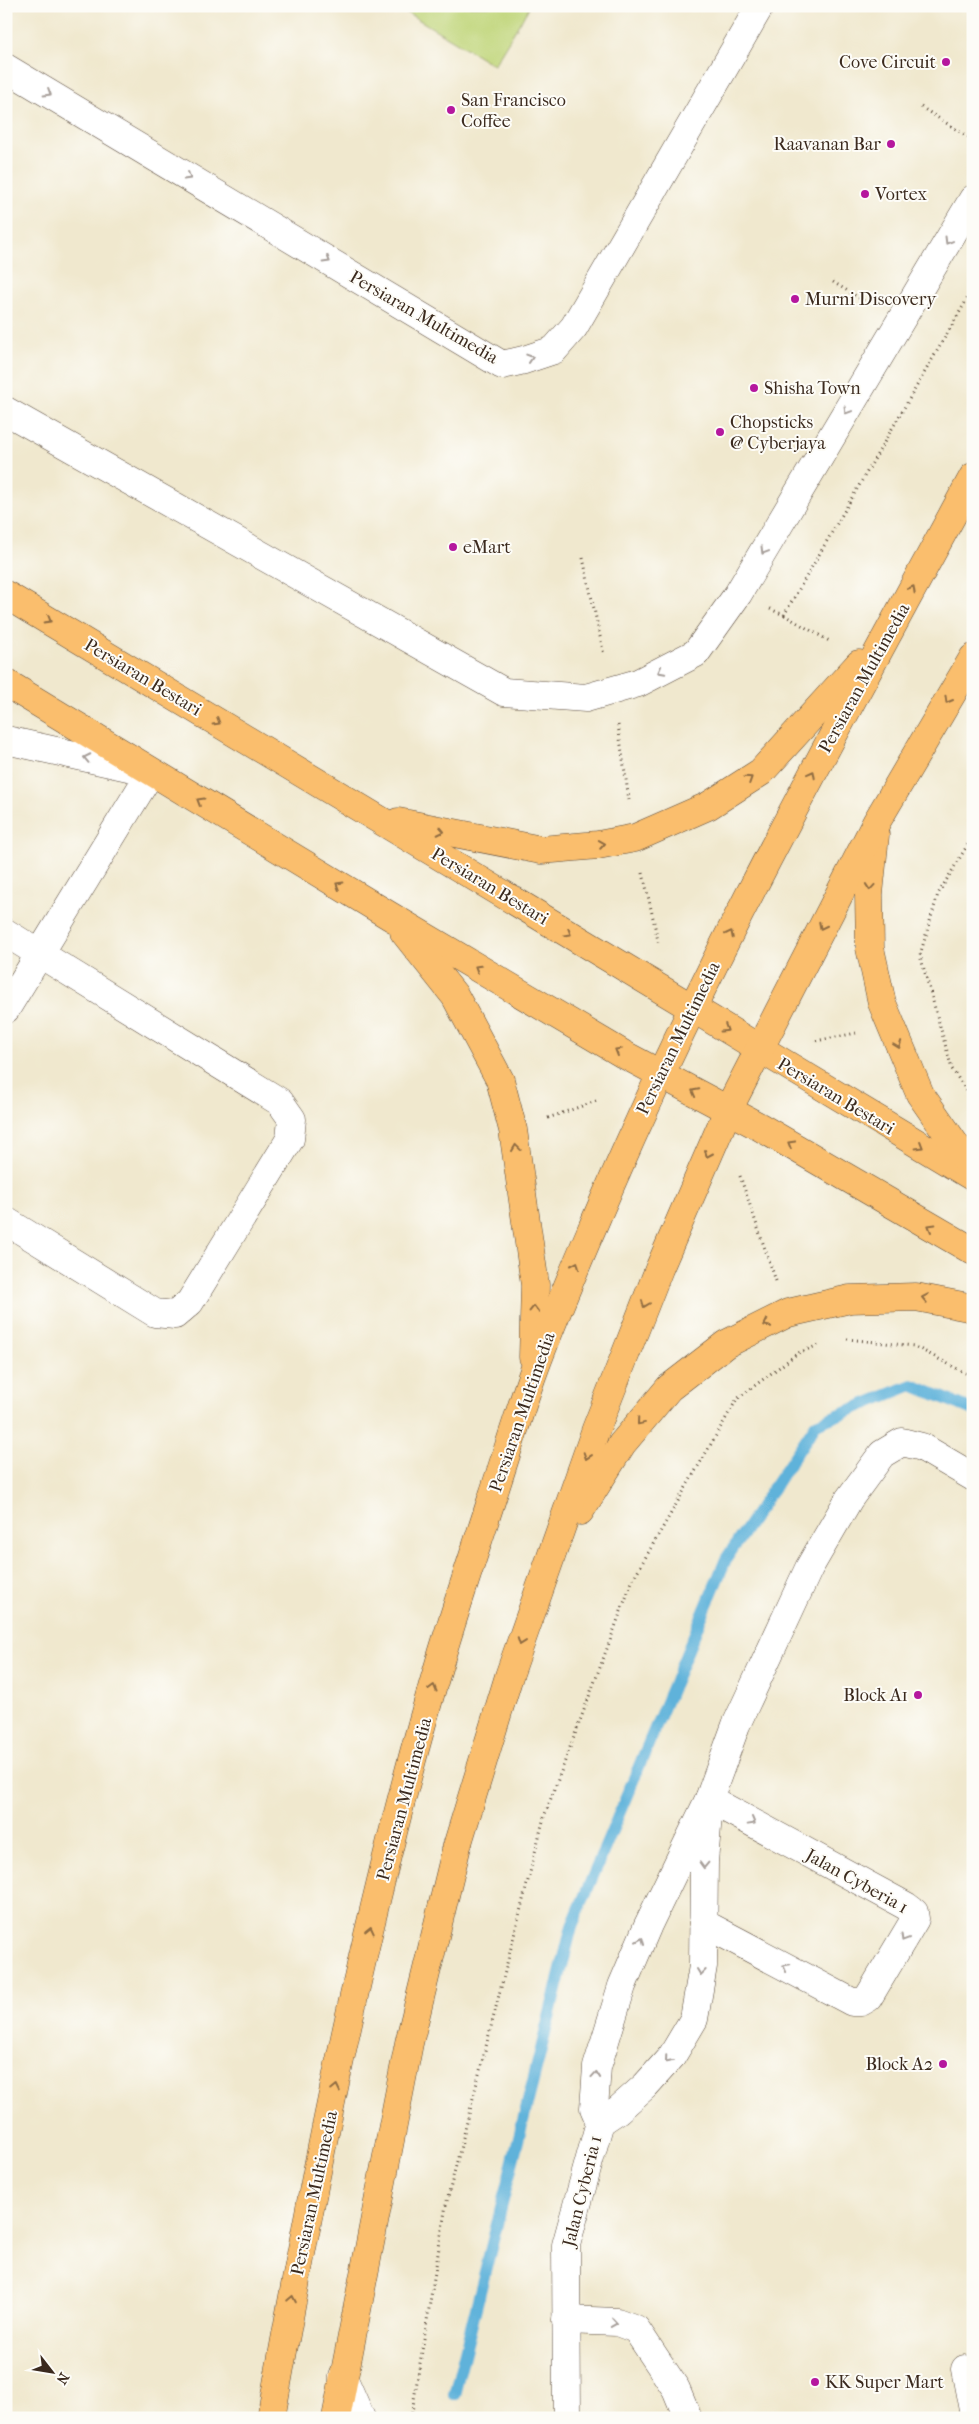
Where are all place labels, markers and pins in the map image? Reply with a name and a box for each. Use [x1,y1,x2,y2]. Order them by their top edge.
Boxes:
place label: Cove Circuit [839,52,937,73]
marker: Cove Circuit [940,56,952,68]
place label: San Francisco Coffee [461,90,566,132]
marker: San Francisco Coffee [445,104,457,116]
place label: Raavanan Bar [773,134,881,155]
marker: Raavanan Bar [885,138,897,150]
place label: Vortex [874,184,928,205]
marker: Vortex [859,188,871,200]
place label: Murni Discovery [805,289,937,310]
marker: Murni Discovery [789,293,801,305]
place label: Shisha Town [764,378,861,399]
marker: Shisha Town [748,382,760,394]
place label: Chopsticks @ Cyberjaya [730,412,826,454]
marker: Chopsticks @ Cyberjaya [714,426,726,438]
place label: eMart [463,537,511,558]
marker: eMart [447,541,459,553]
place label: Block A1 [843,1685,908,1706]
marker: Block A1 [912,1689,924,1701]
place label: Block A2 [865,2054,933,2075]
marker: Block A2 [937,2058,949,2070]
place label: KK Super Mart [825,2372,944,2393]
marker: KK Super Mart [809,2376,821,2388]

